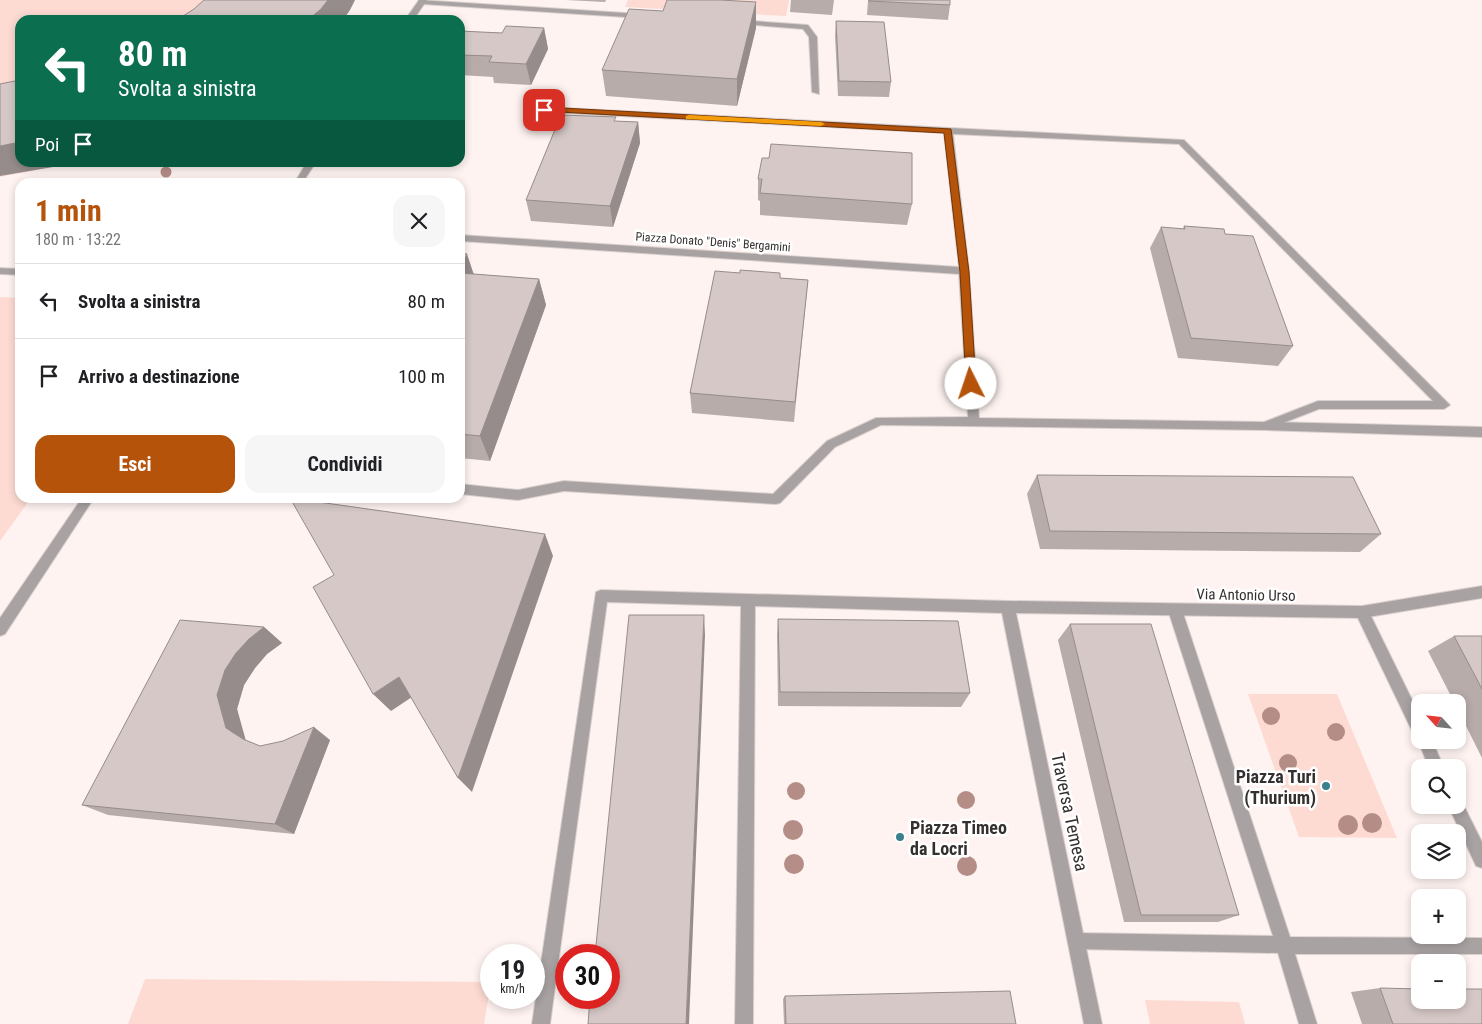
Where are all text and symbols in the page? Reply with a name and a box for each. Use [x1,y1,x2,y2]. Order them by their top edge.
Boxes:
text: 80 m [118,34,187,75]
icon: left [35,35,100,100]
text: Svolta a sinistra [118,76,257,101]
pin [523,89,565,131]
icon: arrive [530,96,558,124]
icon: arrive [69,130,97,158]
text: Poi [35,133,59,156]
text: 1 min [35,193,102,228]
button: close [393,195,445,247]
text: 180 m · 13:22 [35,230,121,249]
street label: Piazza Donato "Denis" Bergamini [635,230,791,254]
icon: left [35,287,63,315]
text: Svolta a sinistra [78,290,200,313]
text: 80 m [408,290,445,313]
position arrow [944,357,996,409]
icon: arrive [35,362,63,390]
text: Arrivo a destinazione [78,365,240,388]
text: 100 m [398,365,445,388]
button: Esci [35,435,235,493]
button: Condividi [245,435,445,493]
street label: Via Antonio Urso [1196,585,1296,605]
north arrow [1411,694,1466,749]
map controls [1411,694,1466,1009]
street label: Traversa Temesa [1047,751,1093,873]
button: search [1411,759,1466,814]
place label: Piazza Turi (Thurium) [1236,766,1316,809]
marker: Piazza Turi (Thurium) [1320,780,1332,792]
place label: Piazza Timeo da Locri [910,817,1007,859]
button: layers [1411,824,1466,879]
marker: Piazza Timeo da Locri [894,831,906,843]
button: + [1411,889,1466,944]
speed limit sign: 30 [555,944,620,1009]
button: − [1411,954,1466,1009]
text: 19 [500,956,525,985]
text: km/h [500,982,525,996]

